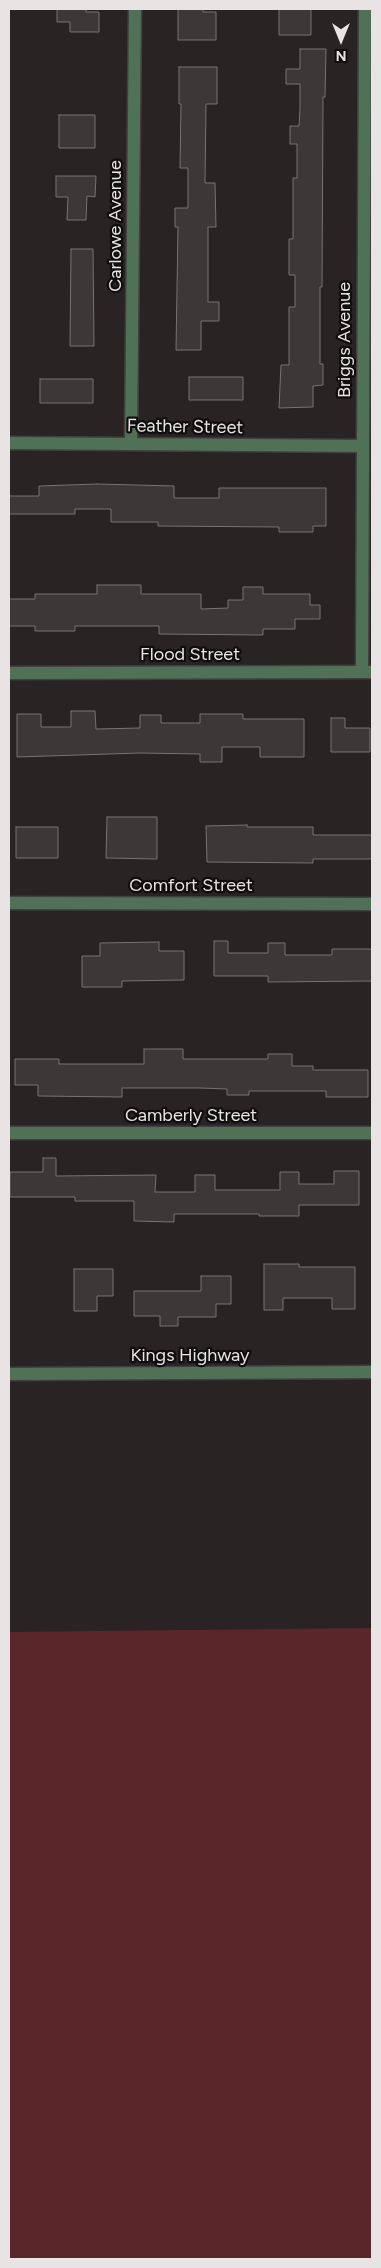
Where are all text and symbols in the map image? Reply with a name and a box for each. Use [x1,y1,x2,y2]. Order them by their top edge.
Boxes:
north arrow [316,15,366,65]
text: N [336,47,346,64]
street label: Carlowe Avenue [105,160,127,292]
street label: Briggs Avenue [334,282,356,398]
street label: Feather Street [127,415,243,439]
street label: Flood Street [140,644,240,666]
street label: Comfort Street [129,875,253,897]
street label: Camberly Street [125,1105,257,1127]
street label: Kings Highway [130,1345,250,1367]

